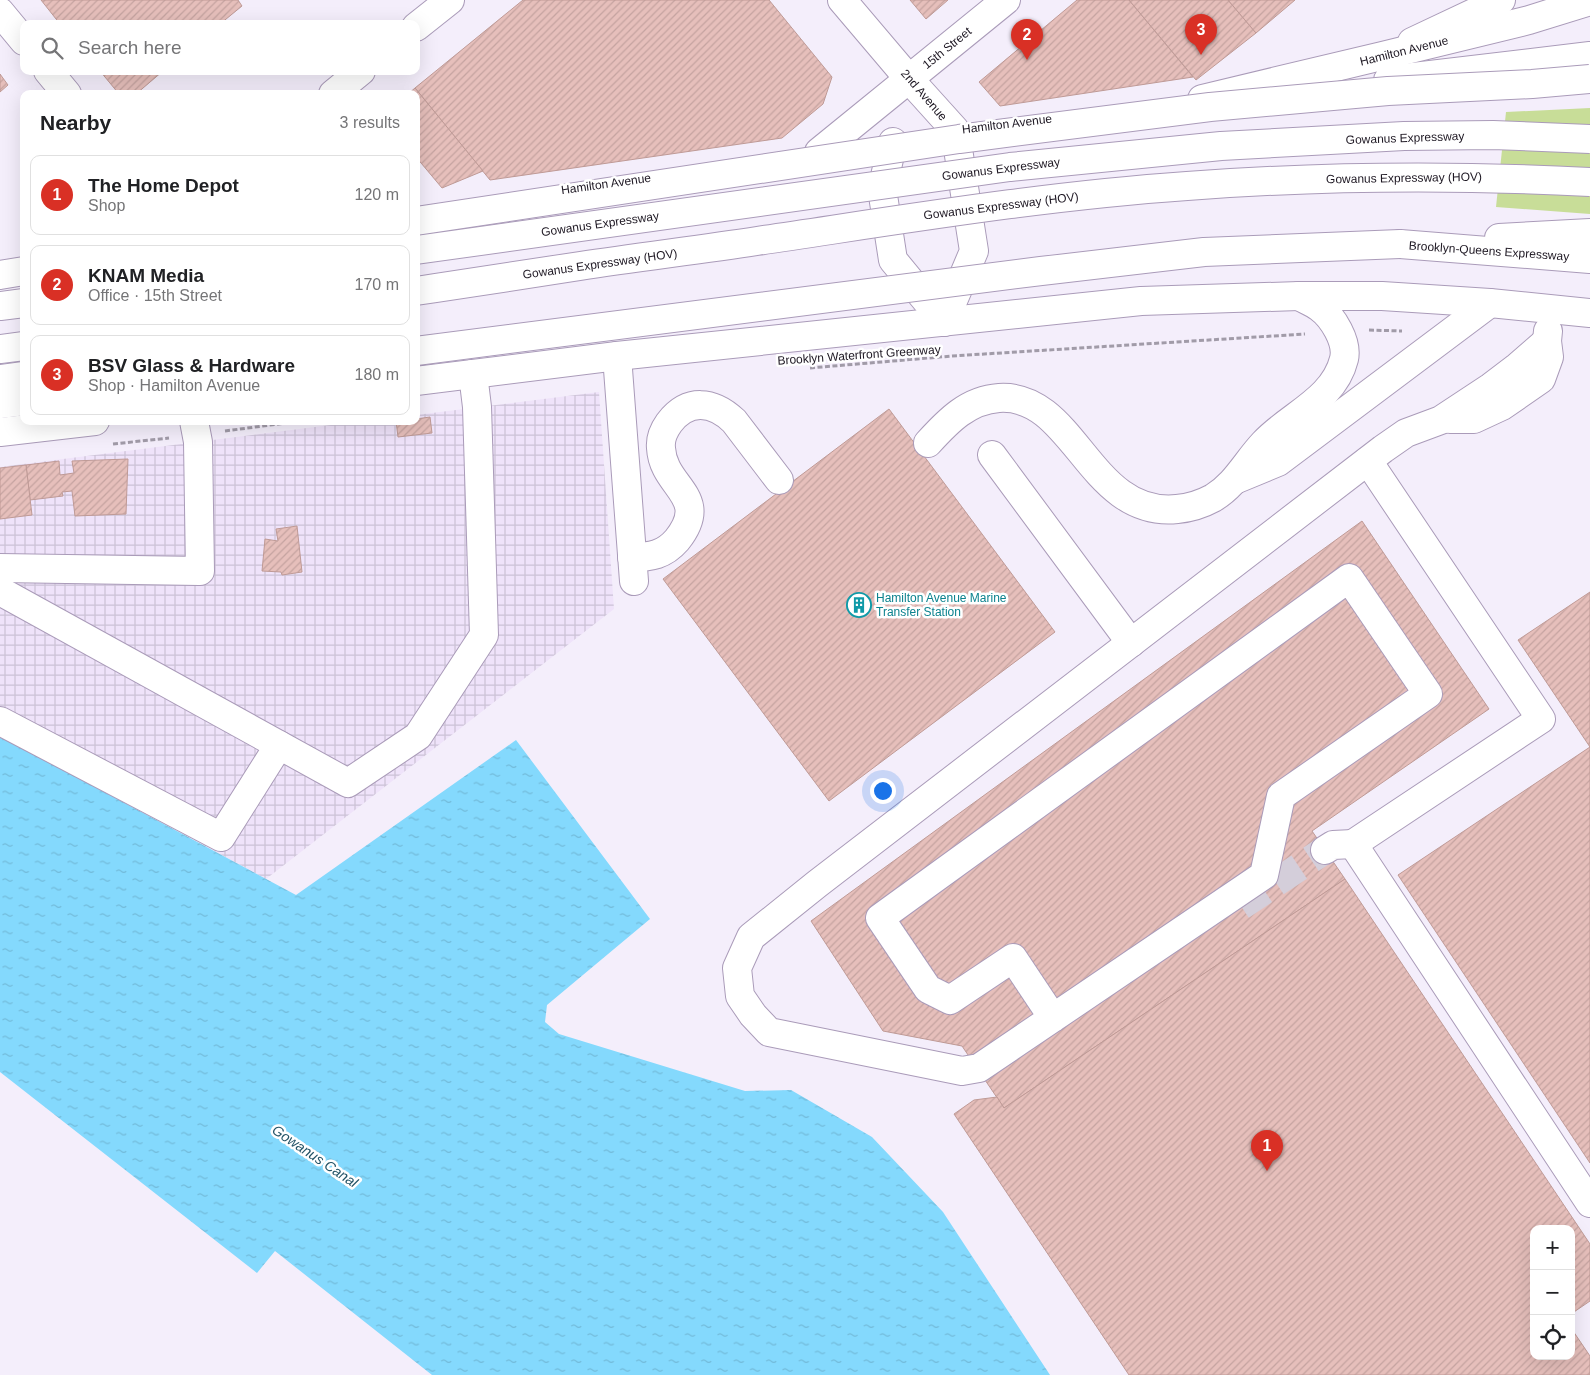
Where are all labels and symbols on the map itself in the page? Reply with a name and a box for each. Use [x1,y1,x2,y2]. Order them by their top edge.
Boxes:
pin: 3 [1185,14,1217,55]
pin: 2 [1011,19,1043,60]
street label: 15th Street [920,24,975,72]
street label: Hamilton Avenue [1358,33,1450,69]
street label: 2nd Avenue [898,67,950,124]
street label: Hamilton Avenue [961,111,1053,136]
street label: Gowanus Expressway [1345,129,1465,147]
street label: Gowanus Expressway [941,155,1061,183]
street label: Gowanus Expressway (HOV) [1326,170,1482,186]
street label: Hamilton Avenue [560,171,652,197]
street label: Gowanus Expressway (HOV) [923,190,1079,222]
street label: Gowanus Expressway [540,209,660,239]
street label: Brooklyn-Queens Expressway [1408,238,1570,264]
street label: Gowanus Expressway (HOV) [522,246,678,282]
street label: Brooklyn Waterfront Greenway [777,342,941,368]
place label: Hamilton Avenue Marine Transfer Station [876,591,1007,619]
building icon: Hamilton Avenue Marine Transfer Station [846,592,872,618]
your location [870,778,896,804]
water label: Gowanus Canal [269,1122,361,1191]
pin: 1 [1251,1130,1283,1171]

